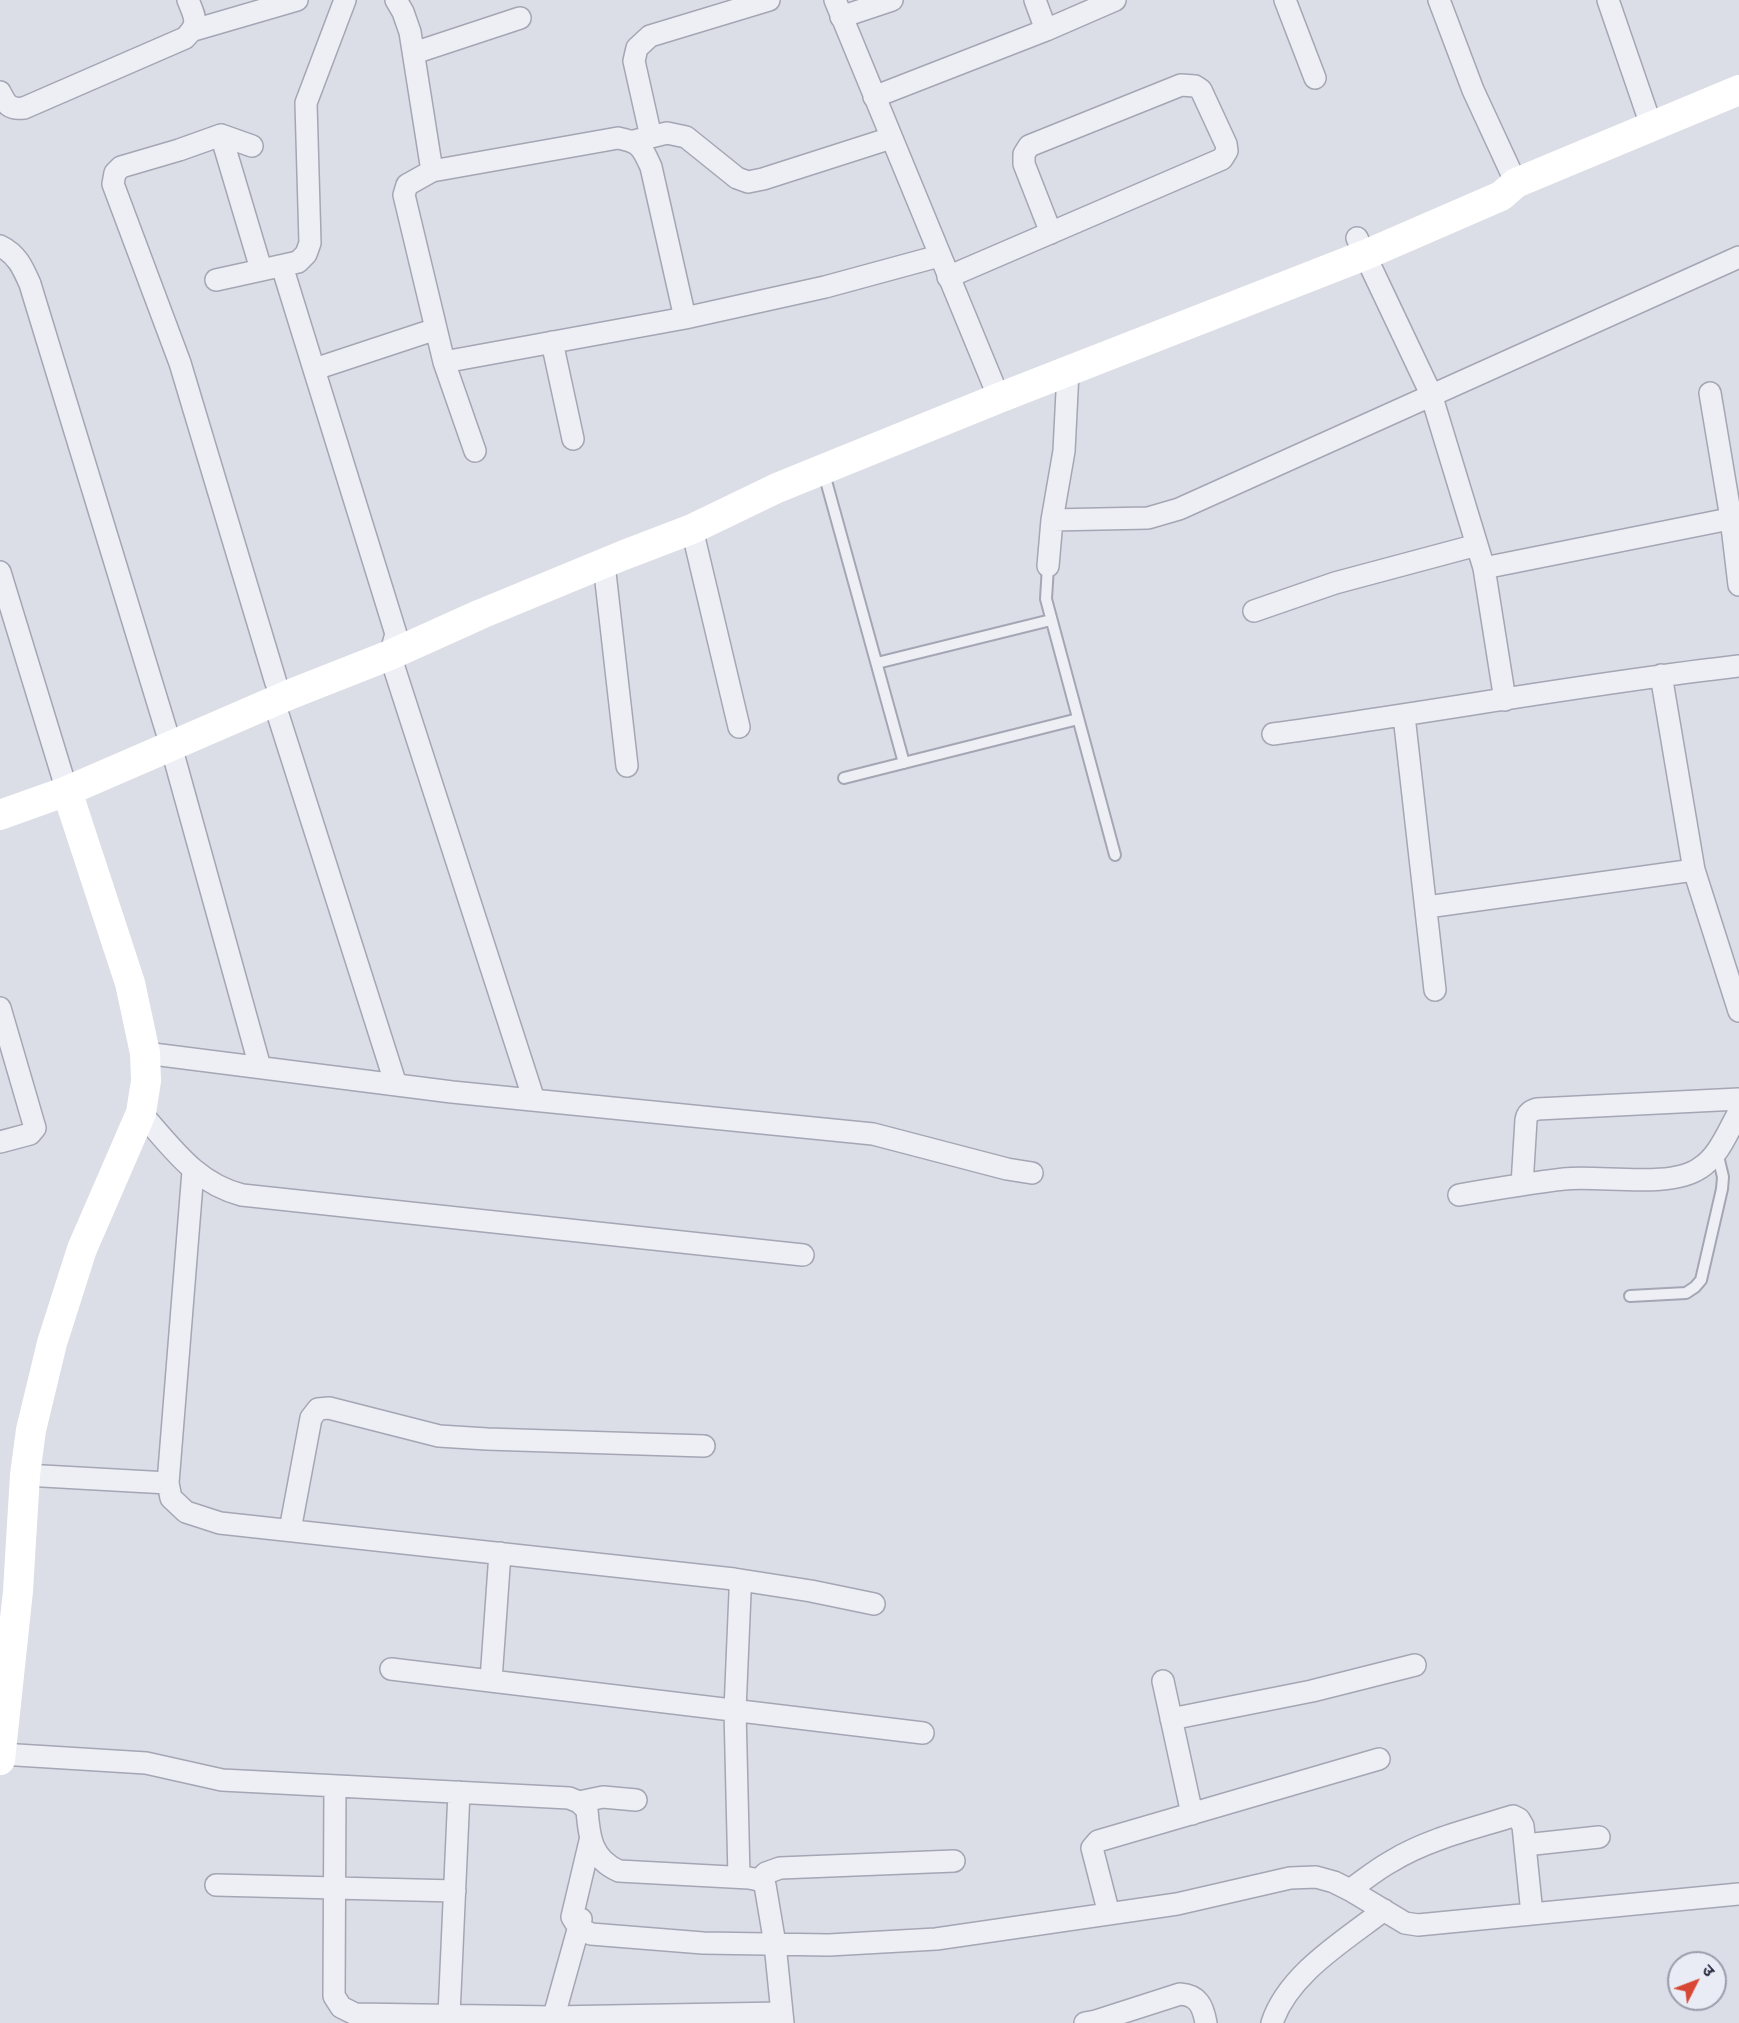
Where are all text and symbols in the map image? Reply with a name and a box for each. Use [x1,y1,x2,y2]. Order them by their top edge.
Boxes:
north arrow [1667,1951,1727,2011]
text: उ [1699,1961,1719,1980]

